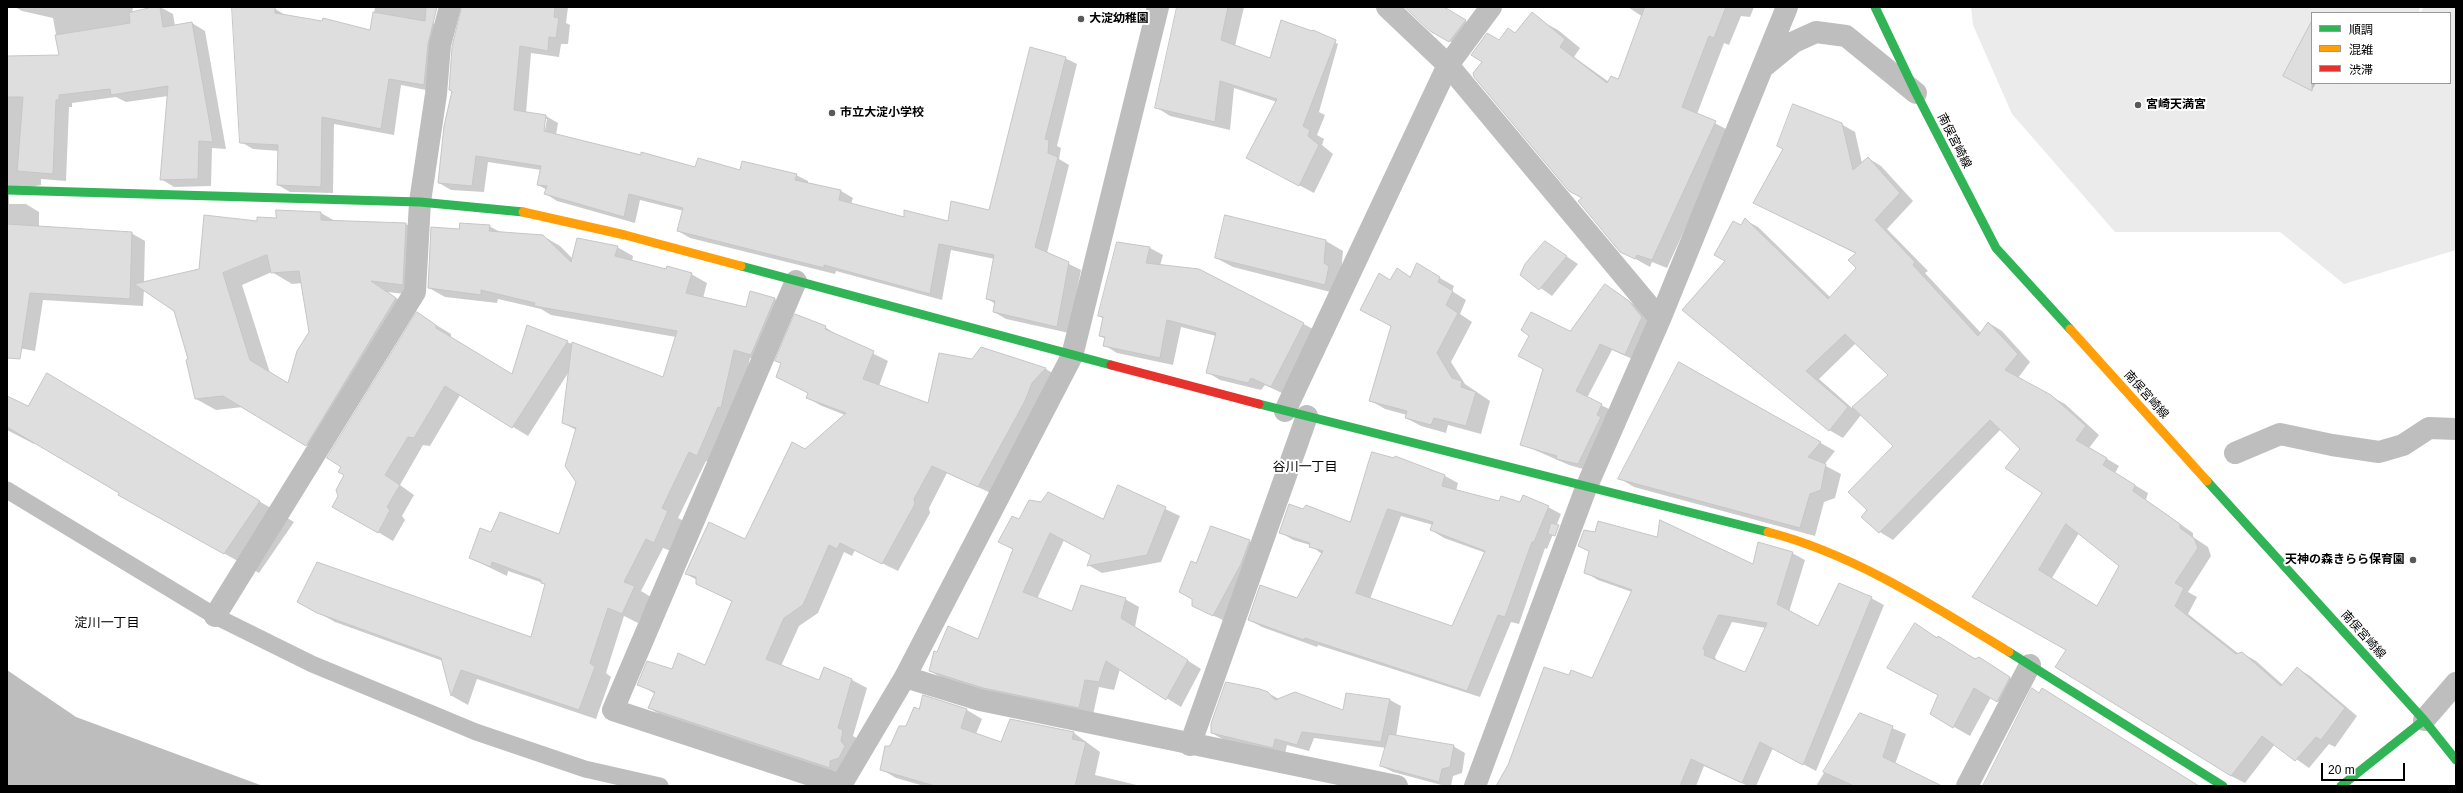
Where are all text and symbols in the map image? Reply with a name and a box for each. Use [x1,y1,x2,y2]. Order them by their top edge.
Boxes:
place label: 大淀幼稚園 [1089,12,1149,26]
legend [2311,12,2451,84]
marker: 大淀幼稚園 [1076,14,1086,24]
text: 順調 [2349,23,2373,37]
text: 混雑 [2349,43,2373,57]
text: 渋滞 [2349,63,2373,77]
place label: 宮崎天満宮 [2146,98,2206,112]
marker: 宮崎天満宮 [2133,100,2143,110]
place label: 市立大淀小学校 [840,106,924,120]
marker: 市立大淀小学校 [827,108,837,118]
street label: 南俣宮崎線 [1934,111,1974,171]
street label: 南俣宮崎線 [2121,368,2171,422]
district label: 谷川一丁目 [1273,459,1337,475]
place label: 天神の森きらら保育園 [2285,553,2405,567]
marker: 天神の森きらら保育園 [2408,555,2418,565]
street label: 南俣宮崎線 [2338,608,2388,662]
district label: 淀川一丁目 [75,615,139,631]
scale bar [2323,755,2407,781]
text: 20 m [2328,763,2355,777]

